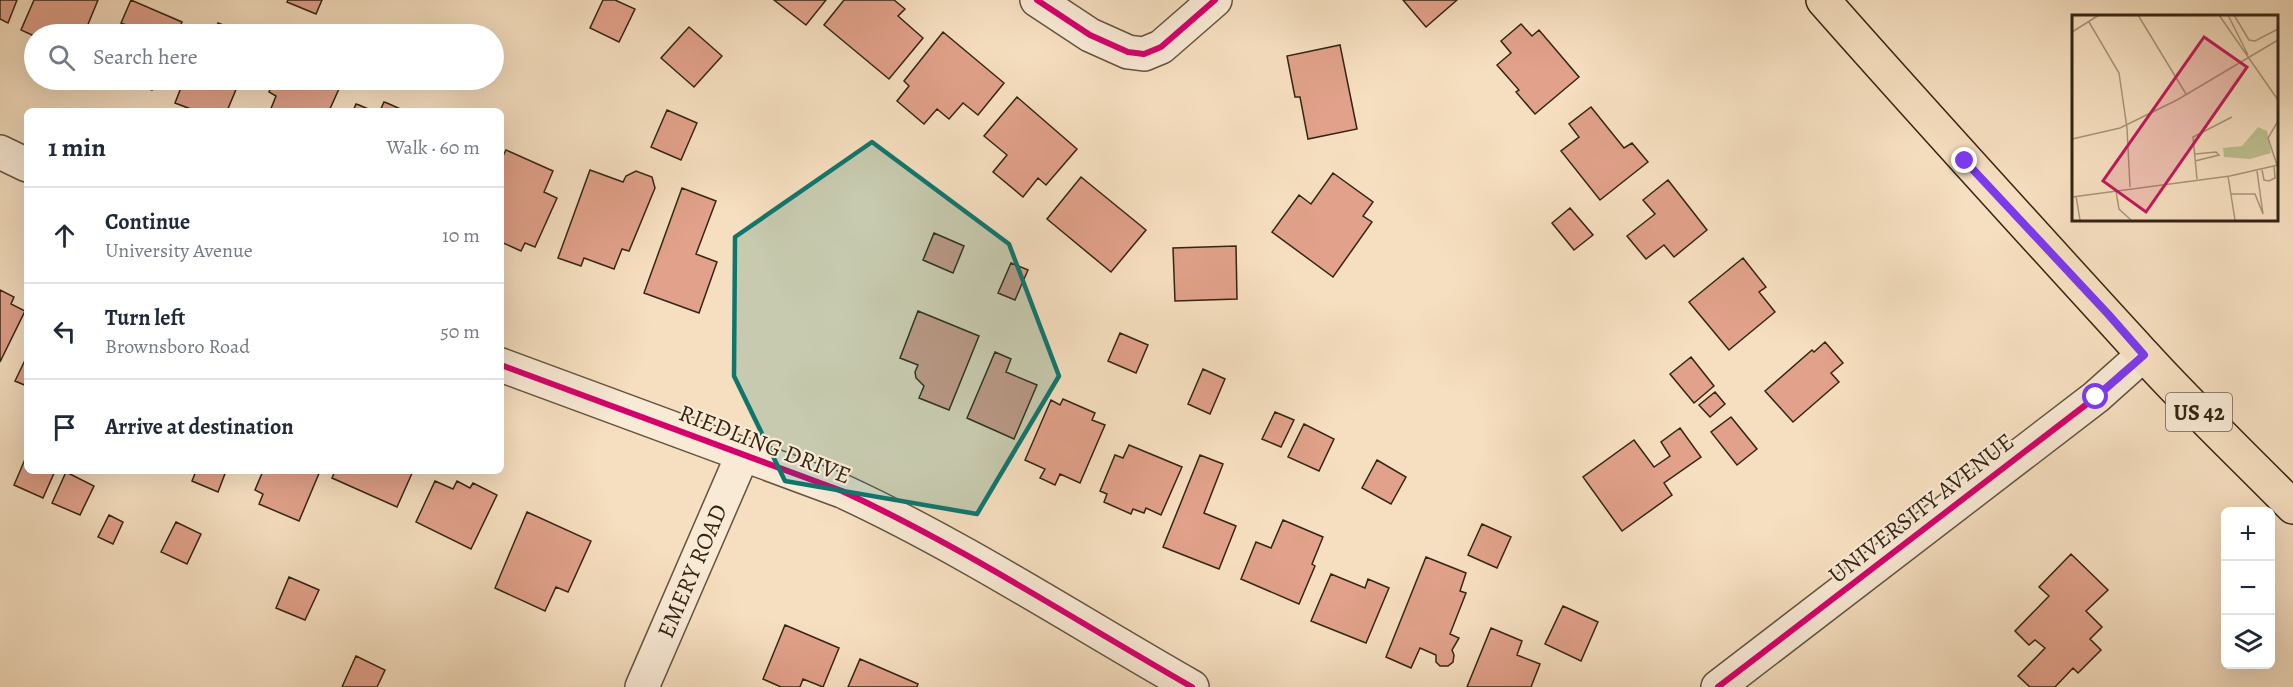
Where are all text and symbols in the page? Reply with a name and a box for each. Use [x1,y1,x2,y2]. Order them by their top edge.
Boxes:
inset map [2072,15,2278,220]
search box [24,24,504,90]
icon: search [45,41,78,74]
text: Search here [93,42,198,72]
text: 1 min [48,130,106,165]
text: Walk · 60 m [386,134,480,161]
route end [1951,147,1977,173]
text: Continue [105,207,190,237]
icon: ahead [48,219,81,252]
text: 10 m [442,222,480,249]
text: University Avenue [105,237,253,264]
text: Turn left [105,303,185,333]
icon: left [48,315,81,348]
text: 50 m [440,318,480,345]
text: Brownsboro Road [105,333,250,360]
route start [2082,383,2108,409]
road number: US 42 [2166,393,2232,431]
street label: RIEDLING DRIVE [674,396,856,492]
icon: arrive [48,411,81,444]
text: Arrive at destination [105,412,294,442]
street label: UNIVERSITY AVENUE [1822,425,2020,591]
street label: EMERY ROAD [649,499,735,643]
map controls [2221,507,2275,669]
button: + [2221,507,2275,561]
button: − [2221,561,2275,615]
button: layers [2221,615,2275,669]

